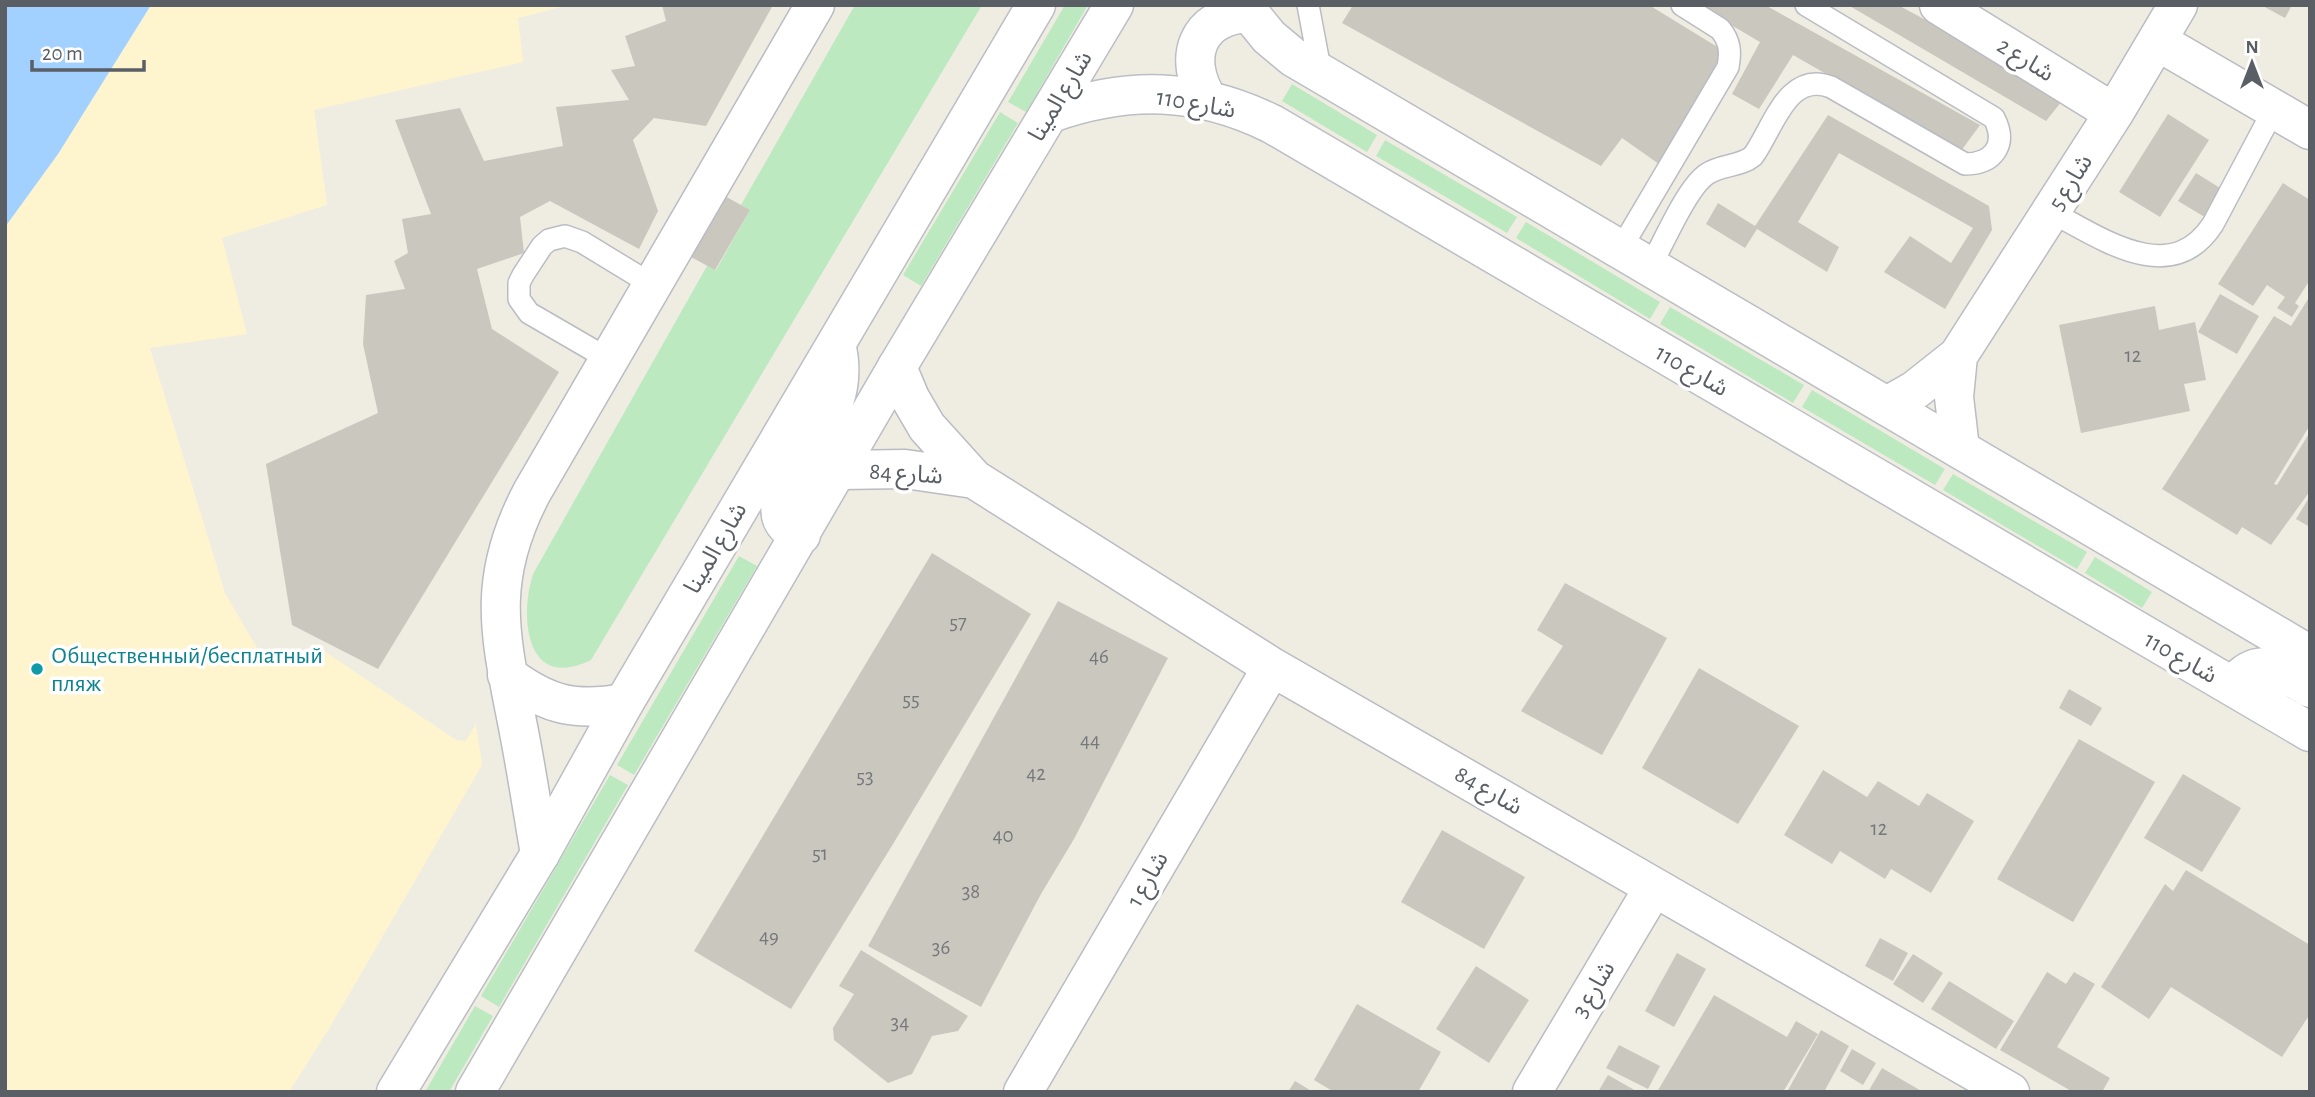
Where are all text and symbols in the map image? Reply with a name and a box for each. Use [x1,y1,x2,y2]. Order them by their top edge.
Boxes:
scale bar [32,28,144,72]
north arrow [2217,28,2287,98]
street label: شارع 2 [1991,33,2058,90]
text: N [2245,38,2259,57]
text: 20 m [42,43,83,64]
street label: شارع المينا [1025,47,1101,148]
street label: شارع 110 [1154,85,1237,127]
street label: شارع 5 [2045,150,2101,217]
street label: شارع 110 [1649,340,1732,405]
house number: 12 [2125,345,2141,366]
street label: شارع 84 [868,459,944,493]
street label: شارع المينا [680,499,755,600]
house number: 57 [949,612,967,633]
street label: شارع 110 [2138,627,2221,692]
place label: Общественный/бесплатный пляж [51,644,323,696]
house number: 46 [1089,646,1109,667]
marker: Общественный/бесплатный пляж [29,661,45,677]
house number: 55 [902,689,920,710]
house number: 44 [1080,730,1100,751]
street label: شارع 84 [1449,762,1526,823]
house number: 42 [1026,763,1046,784]
house number: 53 [856,766,874,787]
house number: 12 [1871,818,1887,839]
house number: 40 [992,825,1014,846]
house number: 51 [812,843,828,864]
street label: شارع 1 [1123,848,1176,913]
house number: 38 [962,881,980,902]
house number: 49 [759,926,779,947]
house number: 36 [932,937,950,958]
street label: شارع 3 [1568,957,1623,1024]
house number: 34 [891,1012,909,1033]

